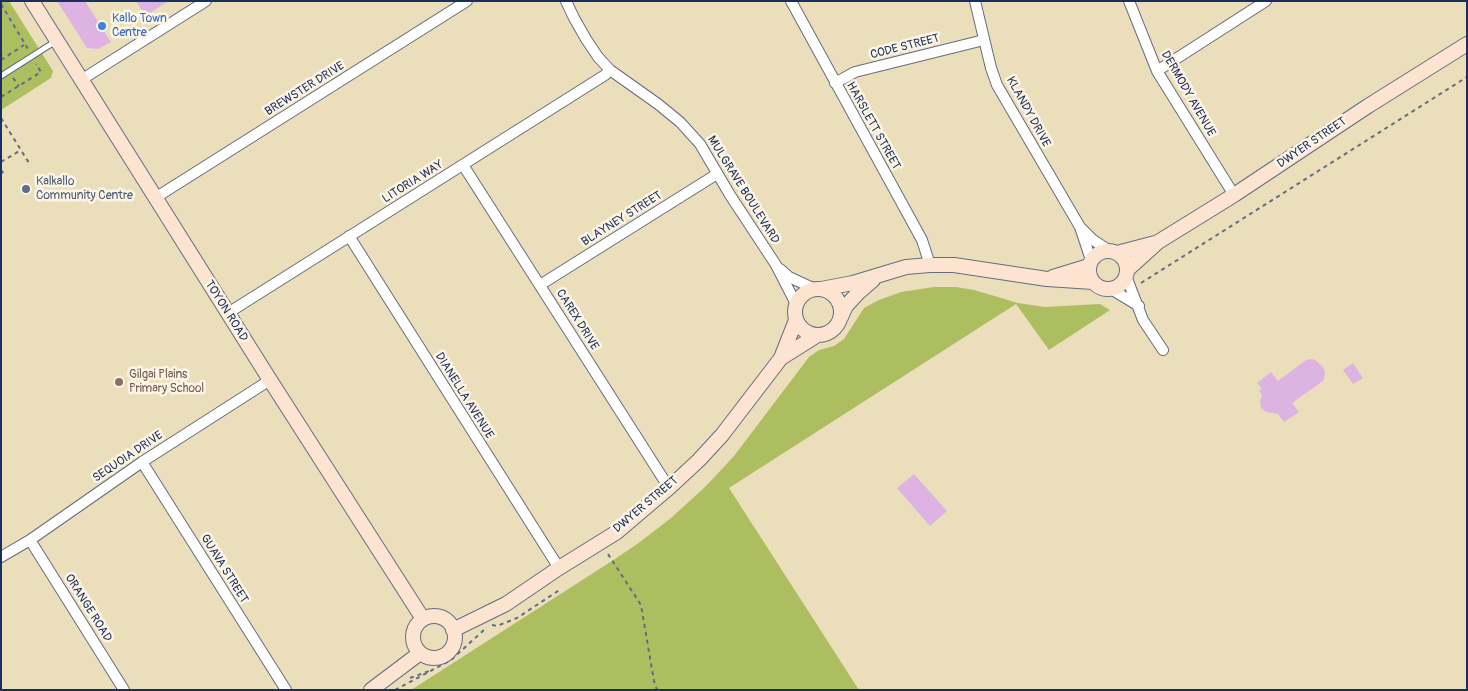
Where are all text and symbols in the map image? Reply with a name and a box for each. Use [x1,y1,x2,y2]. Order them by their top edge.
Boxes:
place label: Kallo Town Centre [112,12,167,40]
marker: Kallo Town Centre [96,20,108,32]
street label: CODE STREET [869,31,941,63]
street label: DERMODY AVENUE [1158,49,1218,139]
street label: BREWSTER DRIVE [263,59,347,119]
street label: KLANDY DRIVE [1003,74,1053,150]
street label: HARSLETT STREET [843,80,903,172]
street label: DWYER STREET [1275,115,1349,171]
street label: MULGRAVE BOULEVARD [704,133,782,247]
street label: LITORIA WAY [380,157,446,207]
place label: Kalkallo Community Centre [36,175,133,203]
marker: Kalkallo Community Centre [20,183,32,195]
street label: BLAYNEY STREET [579,189,665,249]
street label: TOYON ROAD [201,278,251,344]
street label: CAREX DRIVE [553,287,601,353]
street label: DIANELLA AVENUE [432,350,496,442]
place label: Gilgai Plains Primary School [129,368,204,396]
marker: Gilgai Plains Primary School [113,376,125,388]
street label: SEQUOIA DRIVE [90,428,166,486]
street label: DWYER STREET [611,474,681,536]
street label: GUAVA STREET [197,532,251,606]
street label: ORANGE ROAD [61,571,115,645]

